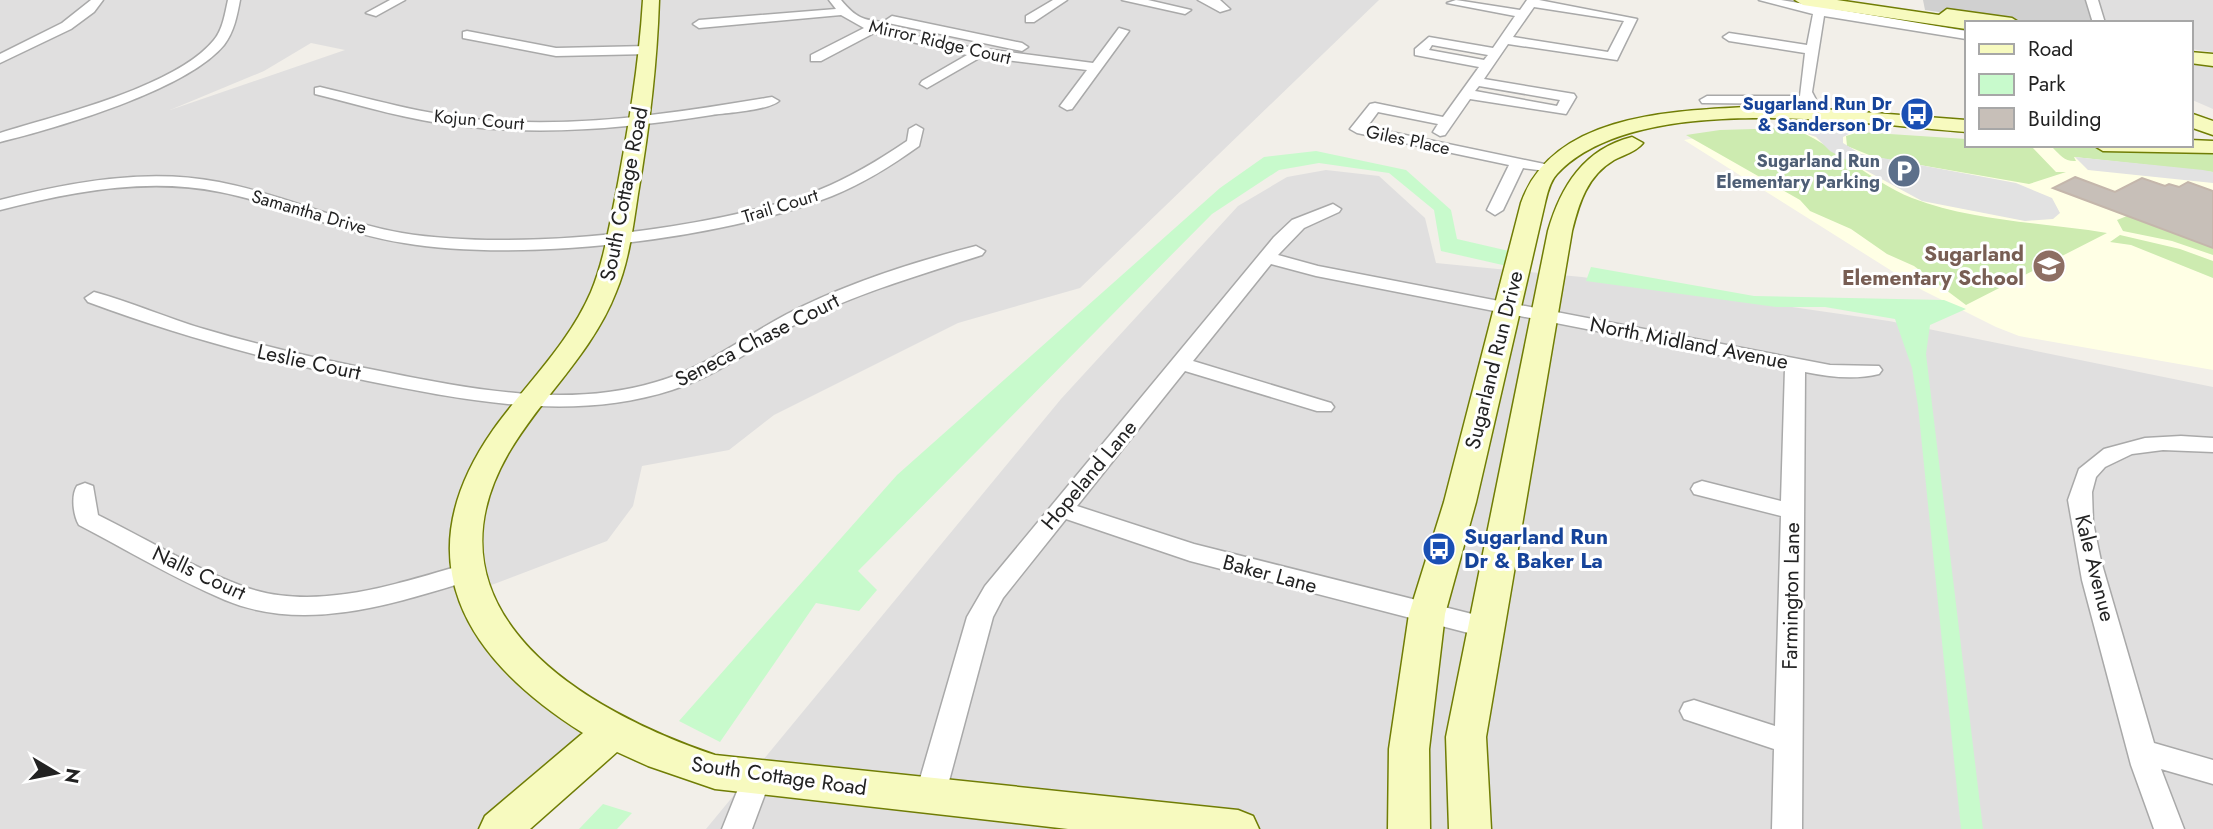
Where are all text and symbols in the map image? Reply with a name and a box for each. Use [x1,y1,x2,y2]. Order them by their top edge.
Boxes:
street label: Mirror Ridge Court [867,13,1014,71]
legend [1965,21,2192,147]
text: Road [2028,34,2073,64]
text: Park [2028,69,2066,99]
place label: Sugarland Run Dr & Sanderson Dr [1743,91,1893,138]
bus stop icon: Sugarland Run Dr & Sanderson Dr [1898,95,1936,133]
street label: Kojun Court [433,103,526,137]
street label: South Cottage Road [592,104,656,284]
text: Building [2028,104,2101,134]
street label: Giles Place [1364,118,1452,162]
place label: Sugarland Run Elementary Parking [1716,148,1880,195]
parking icon: Sugarland Run Elementary Parking [1885,152,1923,190]
street label: Trail Court [739,182,822,230]
street label: Samantha Drive [248,183,370,241]
place label: Sugarland Elementary School [1842,239,2024,293]
school or university icon: Sugarland Elementary School [2030,247,2068,285]
street label: Sugarland Run Drive [1457,267,1531,452]
street label: Seneca Chase Court [670,286,844,394]
street label: North Midland Avenue [1587,309,1791,377]
street label: Leslie Court [254,336,364,388]
street label: Hopeland Lane [1034,414,1144,536]
street label: Kale Avenue [2067,511,2123,625]
place label: Sugarland Run Dr & Baker La [1464,522,1608,576]
street label: Farmington Lane [1775,522,1807,670]
bus stop icon: Sugarland Run Dr & Baker La [1420,530,1458,568]
street label: Nalls Court [147,538,251,608]
street label: Baker Lane [1220,547,1321,601]
north arrow [21,738,91,808]
street label: South Cottage Road [689,749,869,803]
text: N [58,766,87,786]

